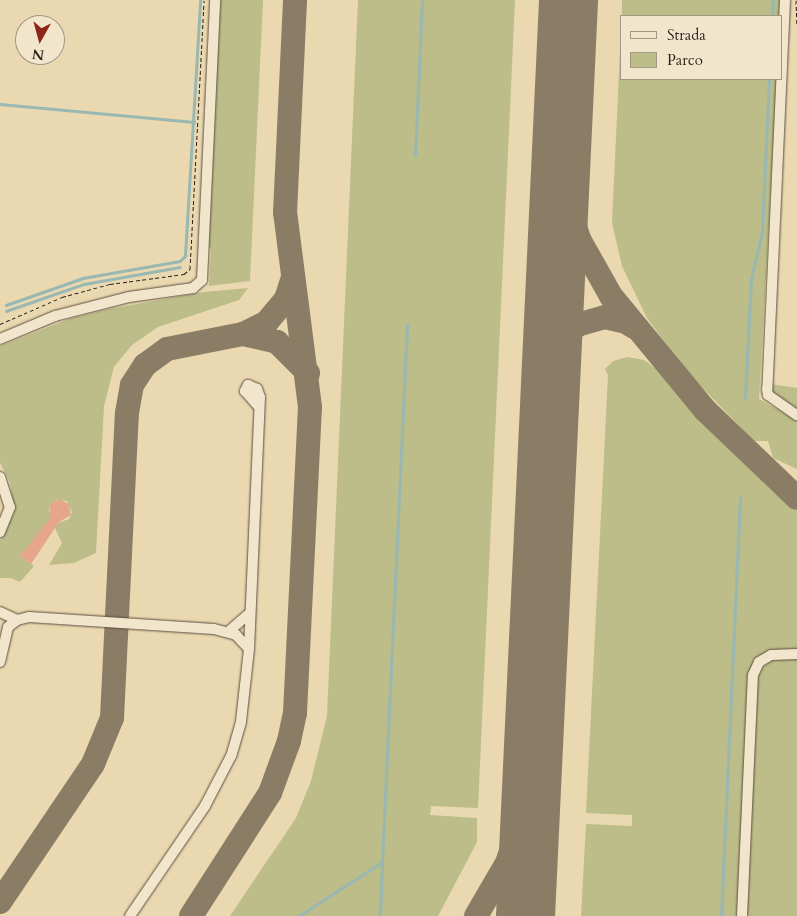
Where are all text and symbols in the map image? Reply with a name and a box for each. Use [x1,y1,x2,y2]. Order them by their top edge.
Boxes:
north arrow [15,15,65,65]
legend [620,15,782,80]
text: Strada [667,25,706,45]
text: N [31,44,45,65]
text: Parco [667,50,703,70]

